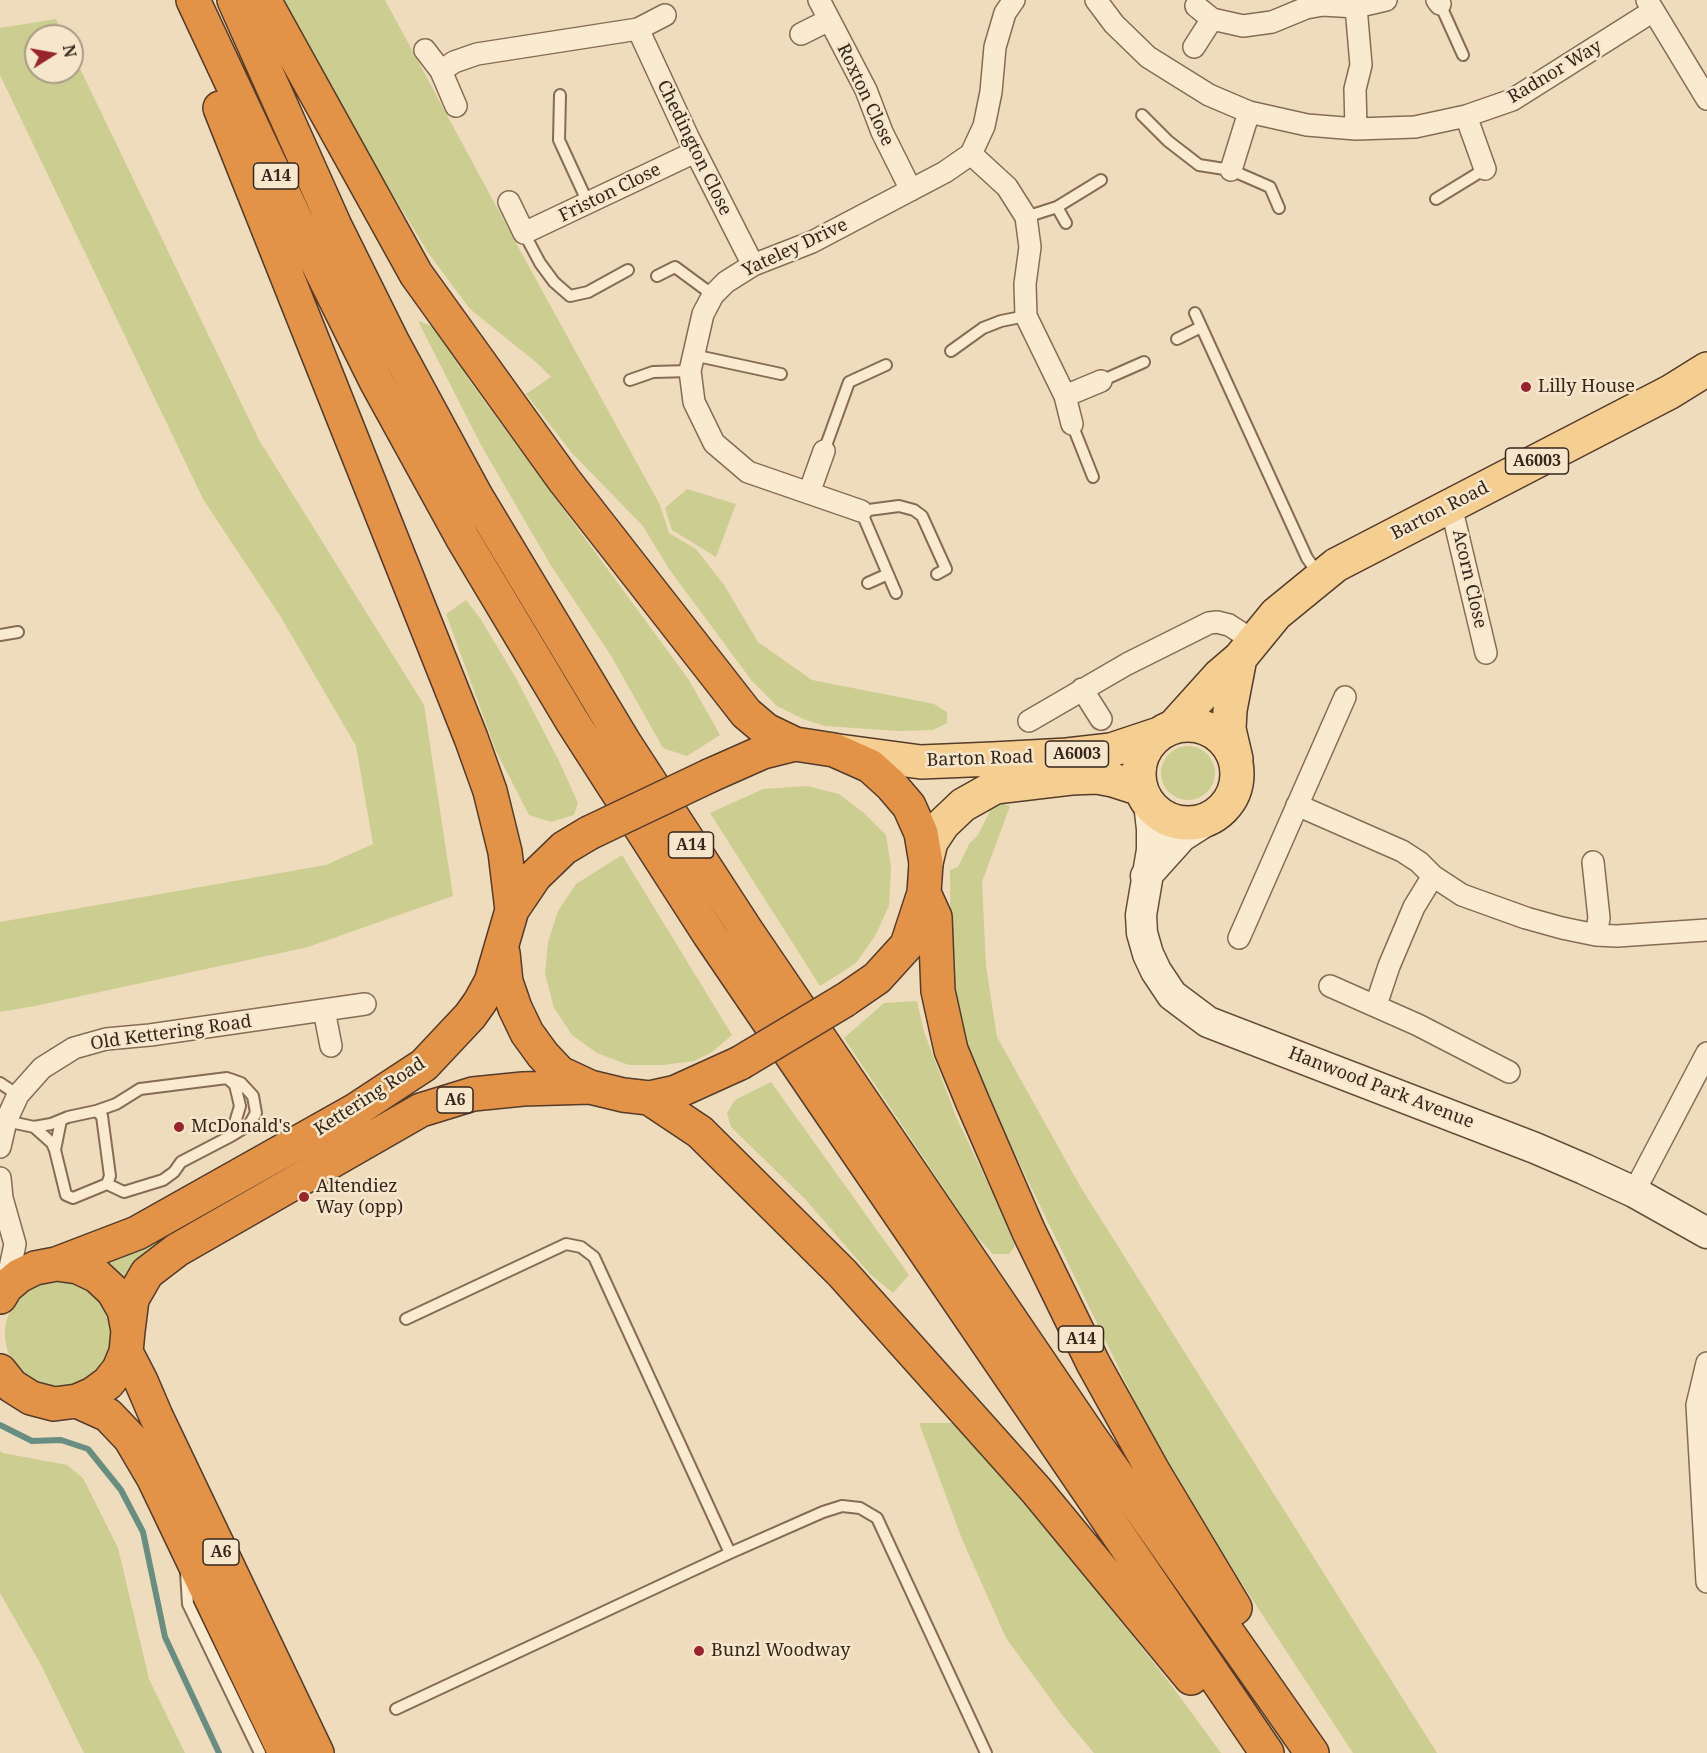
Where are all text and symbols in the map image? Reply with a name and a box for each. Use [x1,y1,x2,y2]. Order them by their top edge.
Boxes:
north arrow [24,24,84,84]
street label: Radnor Way [1504,36,1606,108]
street label: Roxton Close [832,40,898,150]
text: N [58,43,82,59]
street label: Chedington Close [652,77,736,219]
street label: Friston Close [555,159,665,227]
road number: A14 [254,163,298,189]
street label: Yateley Drive [739,214,851,282]
place label: Lilly House [1538,376,1635,398]
marker: Lilly House [1519,380,1533,394]
road number: A6003 [1506,448,1568,474]
street label: Barton Road [1388,477,1492,545]
street label: Acorn Close [1447,527,1491,631]
road number: A6003 [1046,741,1108,767]
street label: Barton Road [926,746,1034,772]
road number: A14 [668,832,714,858]
street label: Old Kettering Road [89,1011,253,1055]
street label: Hanwood Park Avenue [1285,1043,1477,1133]
street label: Kettering Road [311,1053,429,1141]
road number: A6 [437,1087,473,1113]
place label: McDonald's [191,1116,291,1138]
marker: McDonald's [172,1120,186,1134]
place label: Altendiez Way (opp) [316,1176,403,1218]
marker: Altendiez Way (opp) [297,1190,311,1204]
road number: A14 [1058,1326,1104,1352]
road number: A6 [203,1539,239,1565]
place label: Bunzl Woodway [711,1640,850,1662]
marker: Bunzl Woodway [692,1644,706,1658]

